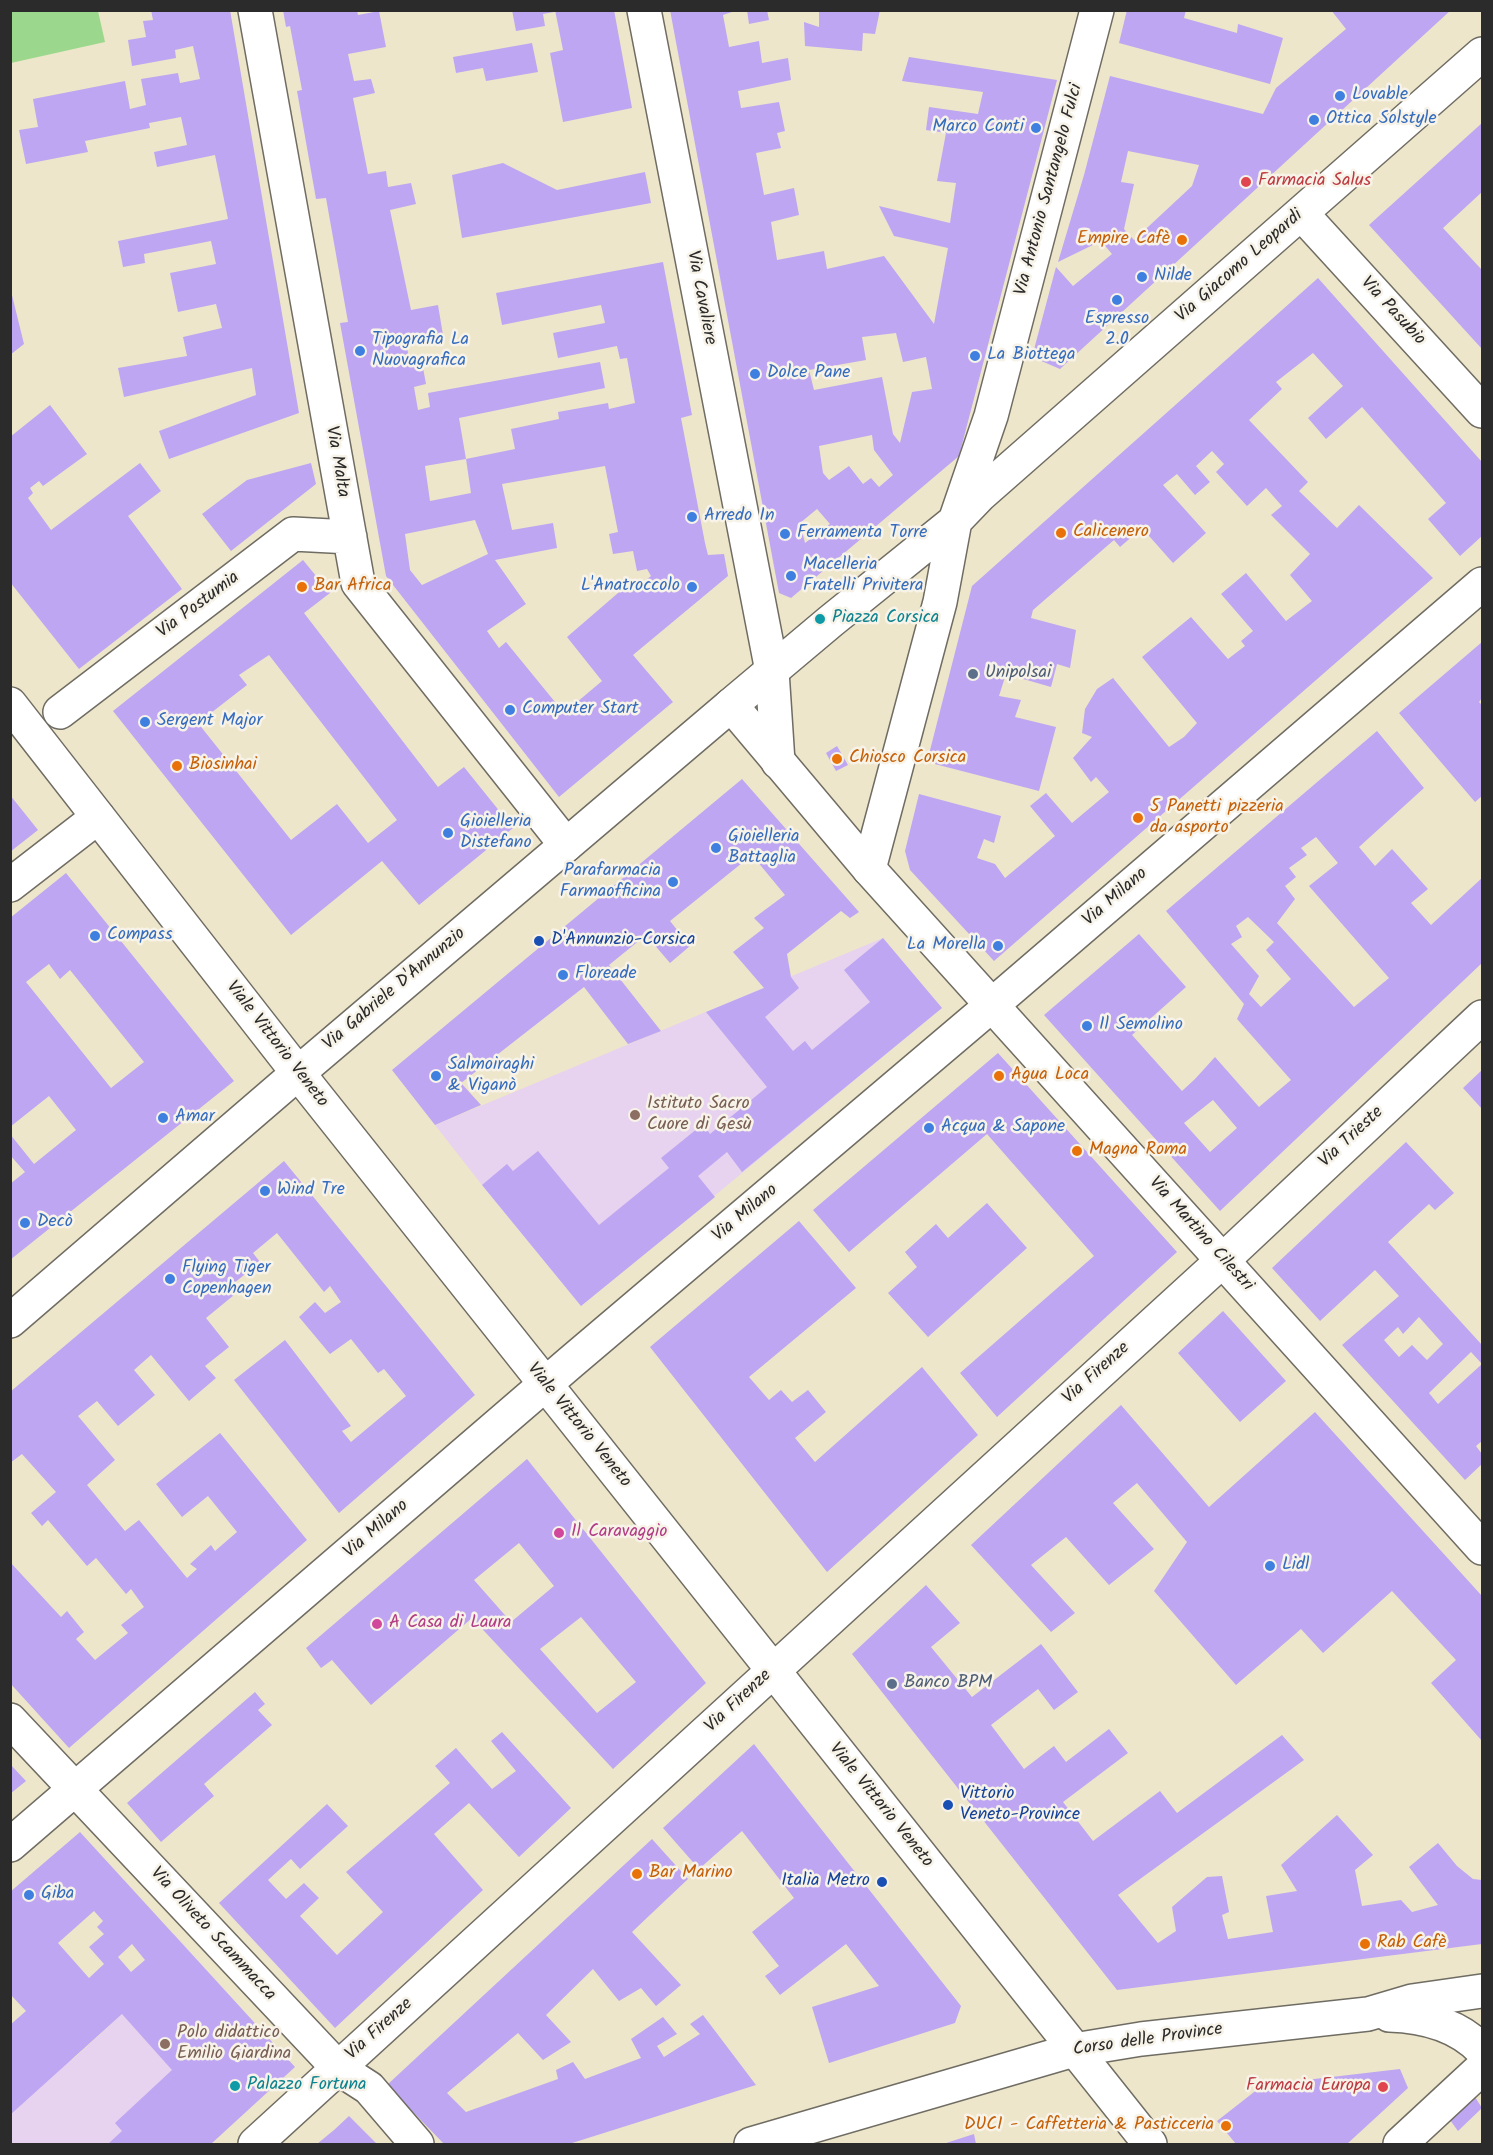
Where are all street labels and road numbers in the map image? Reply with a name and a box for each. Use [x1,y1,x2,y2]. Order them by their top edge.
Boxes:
street label: Via Antonio Santangelo Fulci [1011,82,1089,298]
street label: Via Giacomo Leopardi [1172,206,1308,328]
street label: Via Cavaliere [680,249,720,347]
street label: Via Pasubio [1355,273,1429,351]
street label: Via Malta [319,425,353,499]
street label: Via Postumia [153,568,245,644]
street label: Via Milano [1079,864,1153,932]
street label: Via Gabriele D'Annunzio [319,924,471,1056]
street label: Viale Vittorio Veneto [220,978,332,1112]
street label: Via Trieste [1315,1103,1389,1173]
street label: Via Martino Cilestri [1143,1173,1257,1297]
street label: Via Milano [709,1180,783,1248]
street label: Via Firenze [1059,1338,1135,1410]
street label: Viale Vittorio Veneto [521,1359,635,1493]
street label: Via Milano [340,1496,414,1564]
street label: Via Firenze [701,1666,777,1738]
street label: Viale Vittorio Veneto [823,1739,937,1873]
street label: Via Oliveto Scammacca [144,1864,280,2006]
street label: Via Firenze [342,1994,418,2066]
street label: Corso delle Province [1072,2020,1224,2062]

